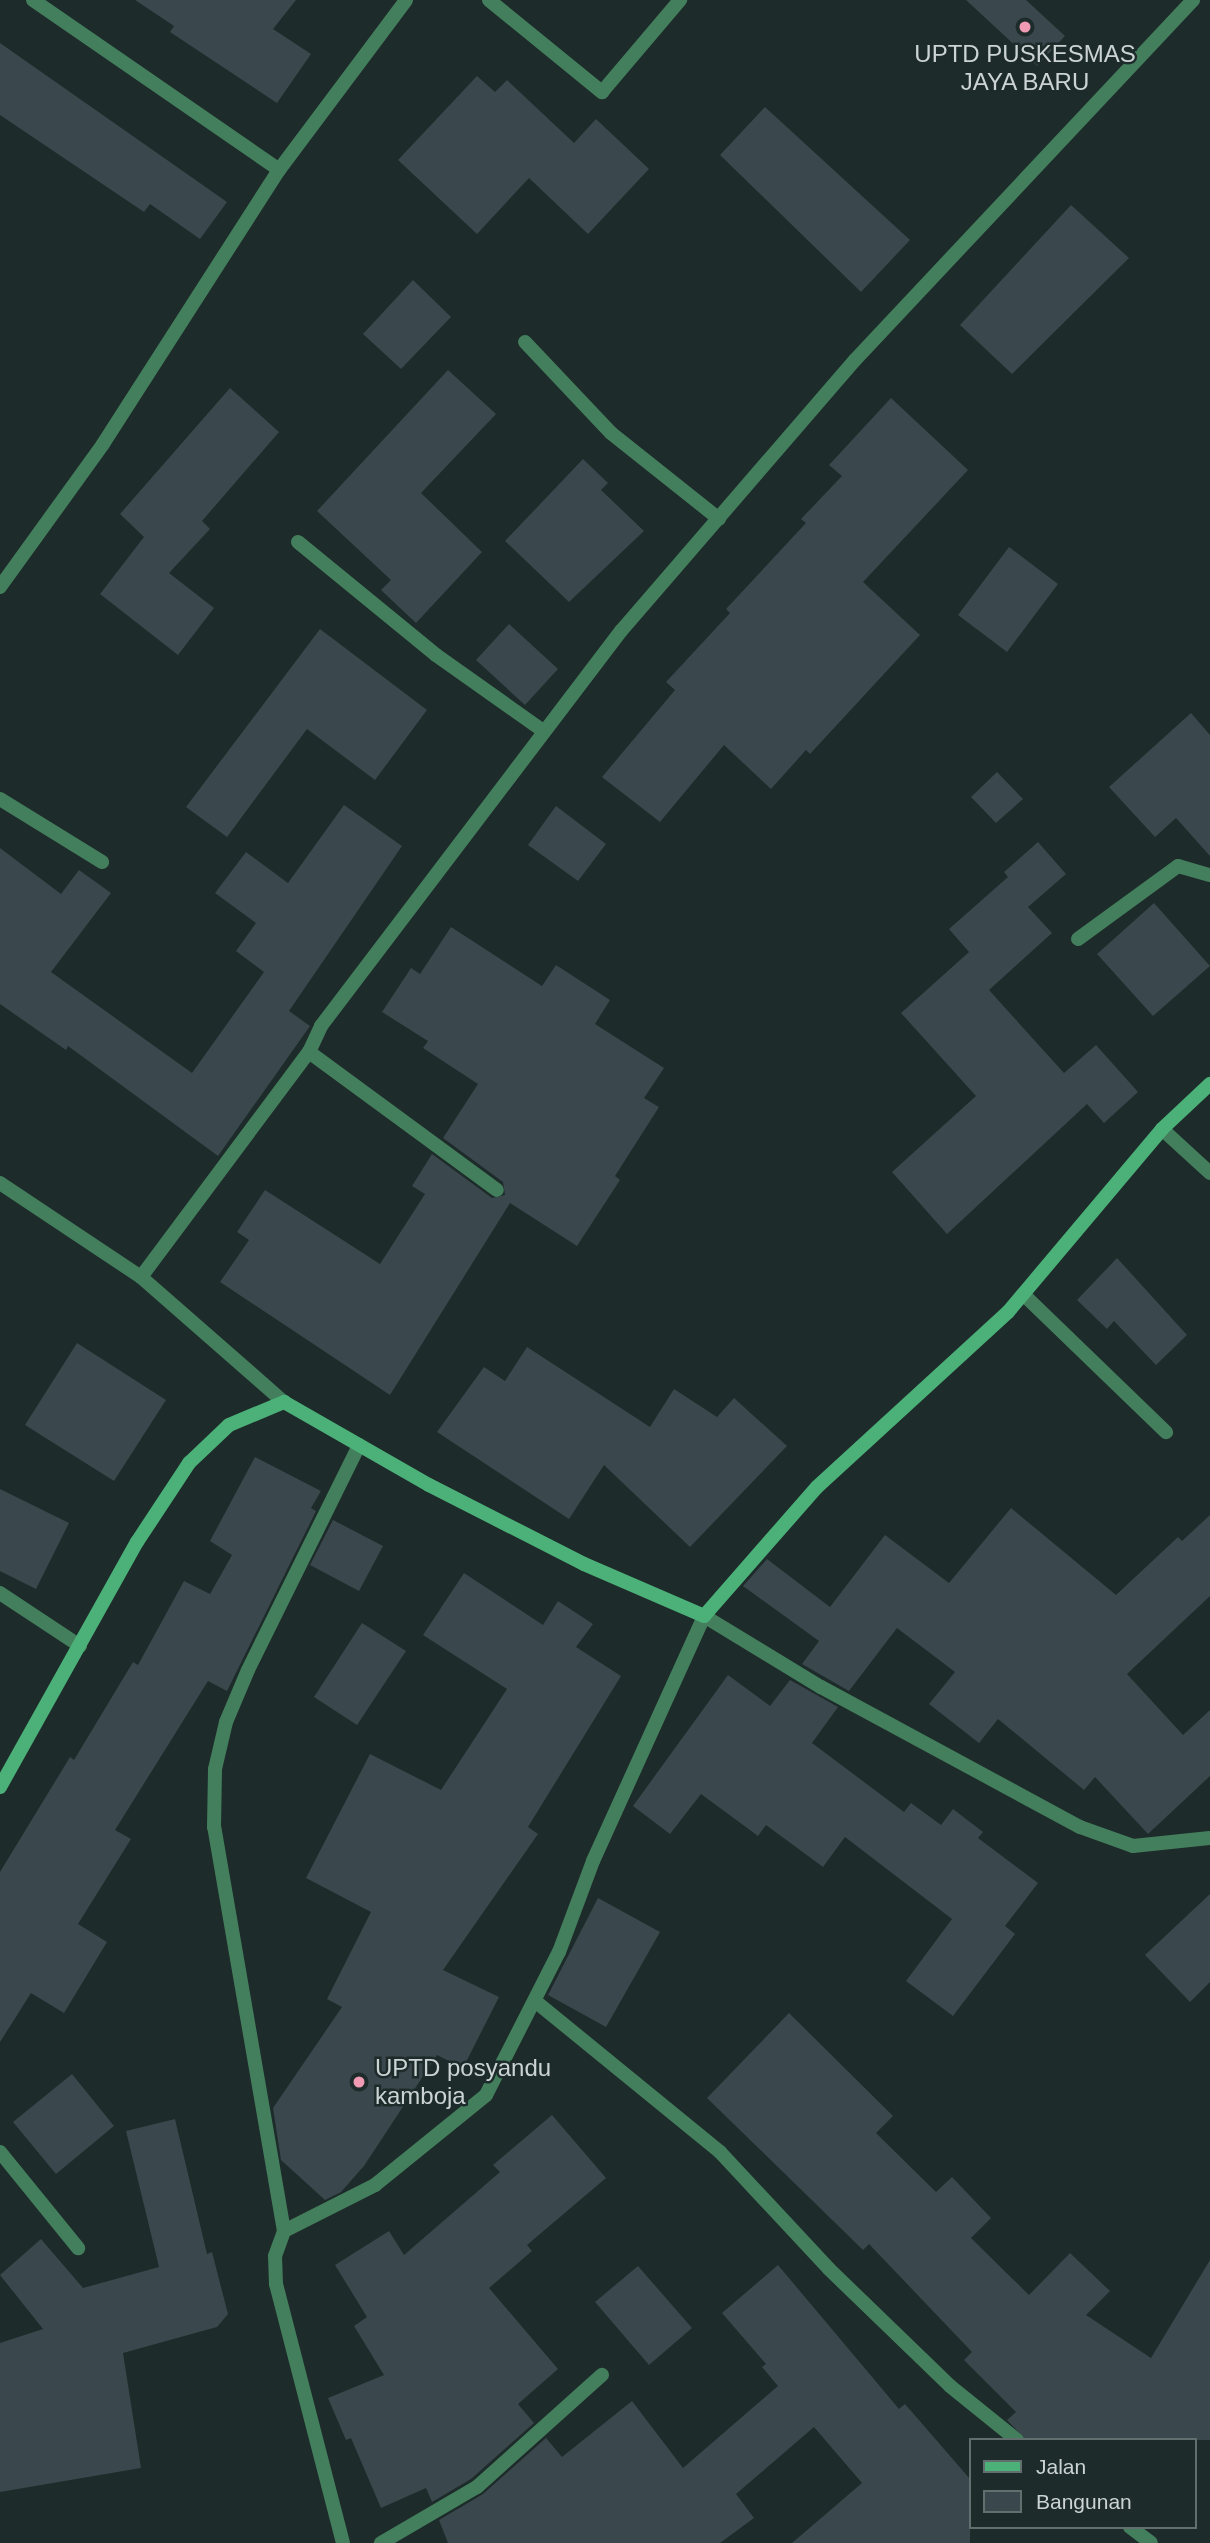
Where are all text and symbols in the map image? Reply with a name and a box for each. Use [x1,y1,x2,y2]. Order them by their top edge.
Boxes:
marker: UPTD PUSKESMAS JAYA BARU [1015,17,1035,37]
place label: UPTD PUSKESMAS JAYA BARU [914,40,1136,96]
place label: UPTD posyandu kamboja [375,2054,551,2110]
marker: UPTD posyandu kamboja [349,2072,369,2092]
legend [968,2438,1196,2529]
text: Jalan [1036,2455,1086,2478]
text: Bangunan [1036,2490,1132,2513]

